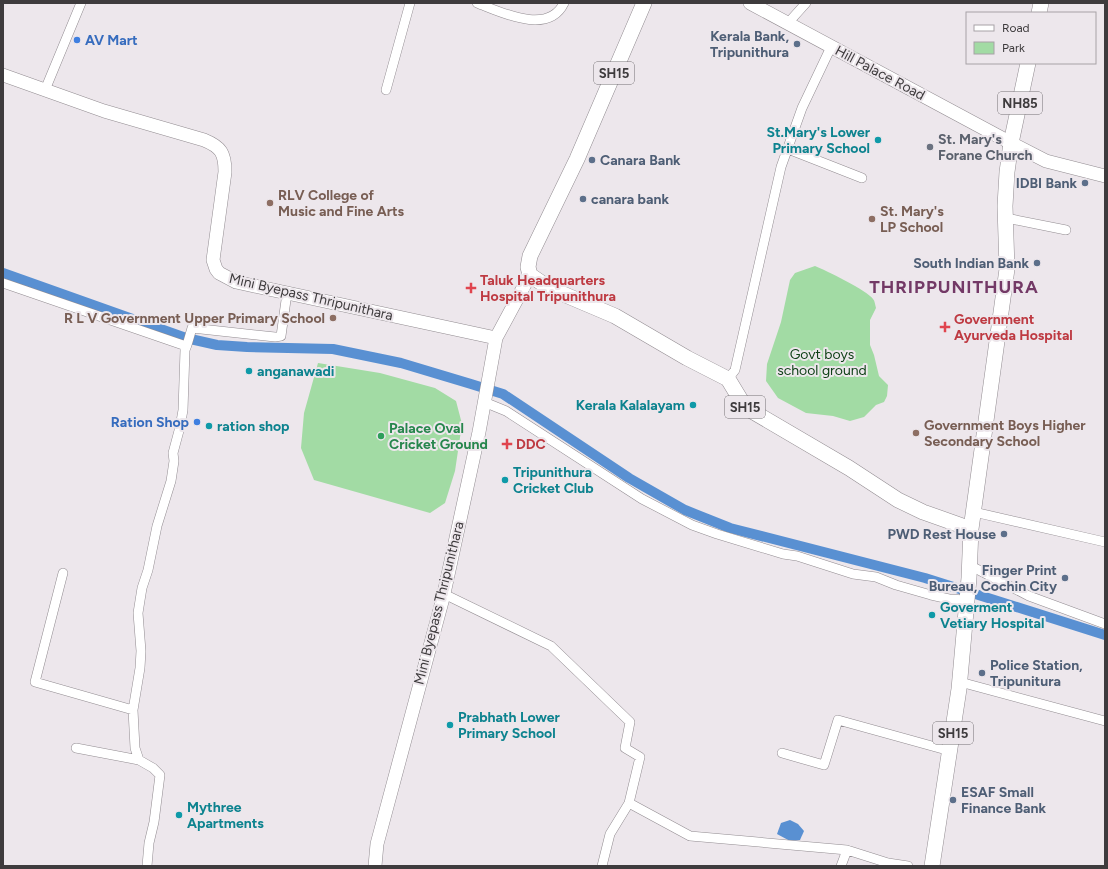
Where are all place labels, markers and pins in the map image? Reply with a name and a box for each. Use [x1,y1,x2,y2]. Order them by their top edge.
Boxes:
place label: Kerala Bank, Tripunithura [710,28,789,61]
place label: AV Mart [85,32,138,49]
marker: AV Mart [72,35,82,45]
marker: Kerala Bank, Tripunithura [792,39,802,49]
place label: St.Mary's Lower Primary School [766,124,871,157]
place label: St. Mary's Forane Church [938,131,1033,164]
marker: St.Mary's Lower Primary School [873,135,883,145]
marker: St. Mary's Forane Church [925,142,935,152]
place label: Canara Bank [600,152,681,169]
marker: Canara Bank [587,155,597,165]
place label: IDBI Bank [1016,175,1077,192]
marker: IDBI Bank [1080,178,1090,188]
place label: RLV College of Music and Fine Arts [278,187,405,220]
place label: canara bank [591,191,669,208]
marker: canara bank [578,194,588,204]
marker: RLV College of Music and Fine Arts [265,198,275,208]
place label: St. Mary's LP School [880,203,944,236]
marker: St. Mary's LP School [867,214,877,224]
place label: South Indian Bank [913,255,1029,272]
marker: South Indian Bank [1032,258,1042,268]
place label: Taluk Headquarters Hospital Tripunithura [480,272,616,305]
marker: Taluk Headquarters Hospital Tripunithura [465,282,477,294]
place label: R L V Government Upper Primary School [64,310,325,327]
place label: Government Ayurveda Hospital [954,311,1073,344]
marker: R L V Government Upper Primary School [328,313,338,323]
marker: Government Ayurveda Hospital [939,321,951,333]
place label: anganawadi [257,363,334,380]
marker: anganawadi [244,366,254,376]
place label: Kerala Kalalayam [576,397,685,414]
marker: Kerala Kalalayam [688,400,698,410]
place label: Ration Shop [111,414,189,431]
marker: Ration Shop [192,417,202,427]
place label: Government Boys Higher Secondary School [924,417,1086,450]
place label: ration shop [217,418,290,435]
place label: Palace Oval Cricket Ground [389,420,488,453]
marker: ration shop [204,421,214,431]
marker: Government Boys Higher Secondary School [911,428,921,438]
marker: Palace Oval Cricket Ground [376,431,386,441]
place label: DDC [516,436,546,453]
marker: DDC [501,438,513,450]
place label: Tripunithura Cricket Club [513,464,594,497]
marker: Tripunithura Cricket Club [500,475,510,485]
place label: PWD Rest House [888,526,996,543]
marker: PWD Rest House [999,529,1009,539]
place label: Finger Print Bureau, Cochin City [929,562,1058,595]
marker: Finger Print Bureau, Cochin City [1060,573,1070,583]
place label: Goverment Vetiary Hospital [940,599,1044,632]
marker: Goverment Vetiary Hospital [927,610,937,620]
place label: Police Station, Tripunitura [990,657,1083,690]
marker: Police Station, Tripunitura [977,668,987,678]
place label: Prabhath Lower Primary School [458,709,560,742]
marker: Prabhath Lower Primary School [445,720,455,730]
place label: ESAF Small Finance Bank [961,784,1047,817]
marker: ESAF Small Finance Bank [948,795,958,805]
place label: Mythree Apartments [187,799,264,832]
marker: Mythree Apartments [174,810,184,820]

